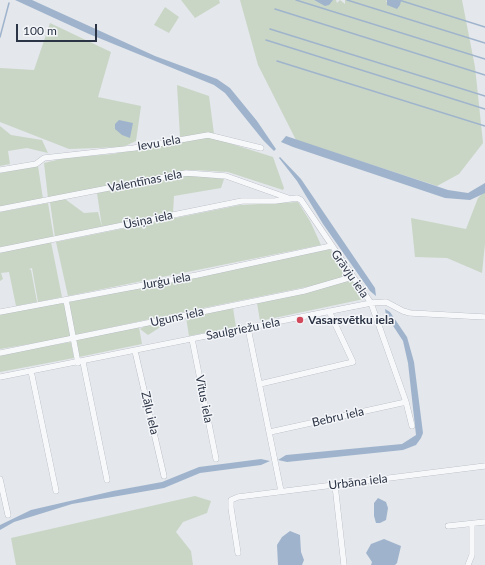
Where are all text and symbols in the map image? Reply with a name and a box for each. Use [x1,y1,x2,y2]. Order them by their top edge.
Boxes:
scale bar [18,16,99,42]
text: 100 m [23,23,57,38]
street label: Ievu iela [136,132,182,154]
street label: Valentīnas iela [107,167,183,195]
street label: Ūsiņa iela [122,208,174,232]
street label: Grāvju iela [328,247,372,301]
street label: Jurģu iela [140,270,192,292]
street label: Uguns iela [149,304,205,330]
place label: Vasarsvētku iela [308,313,394,327]
street label: Saulgriežu iela [205,315,281,343]
marker: Vasarsvētku iela [295,315,305,325]
street label: Vītus iela [192,374,216,424]
street label: Zāļu iela [138,390,162,436]
street label: Bebru iela [311,404,365,430]
street label: Urbāna iela [328,471,388,493]

